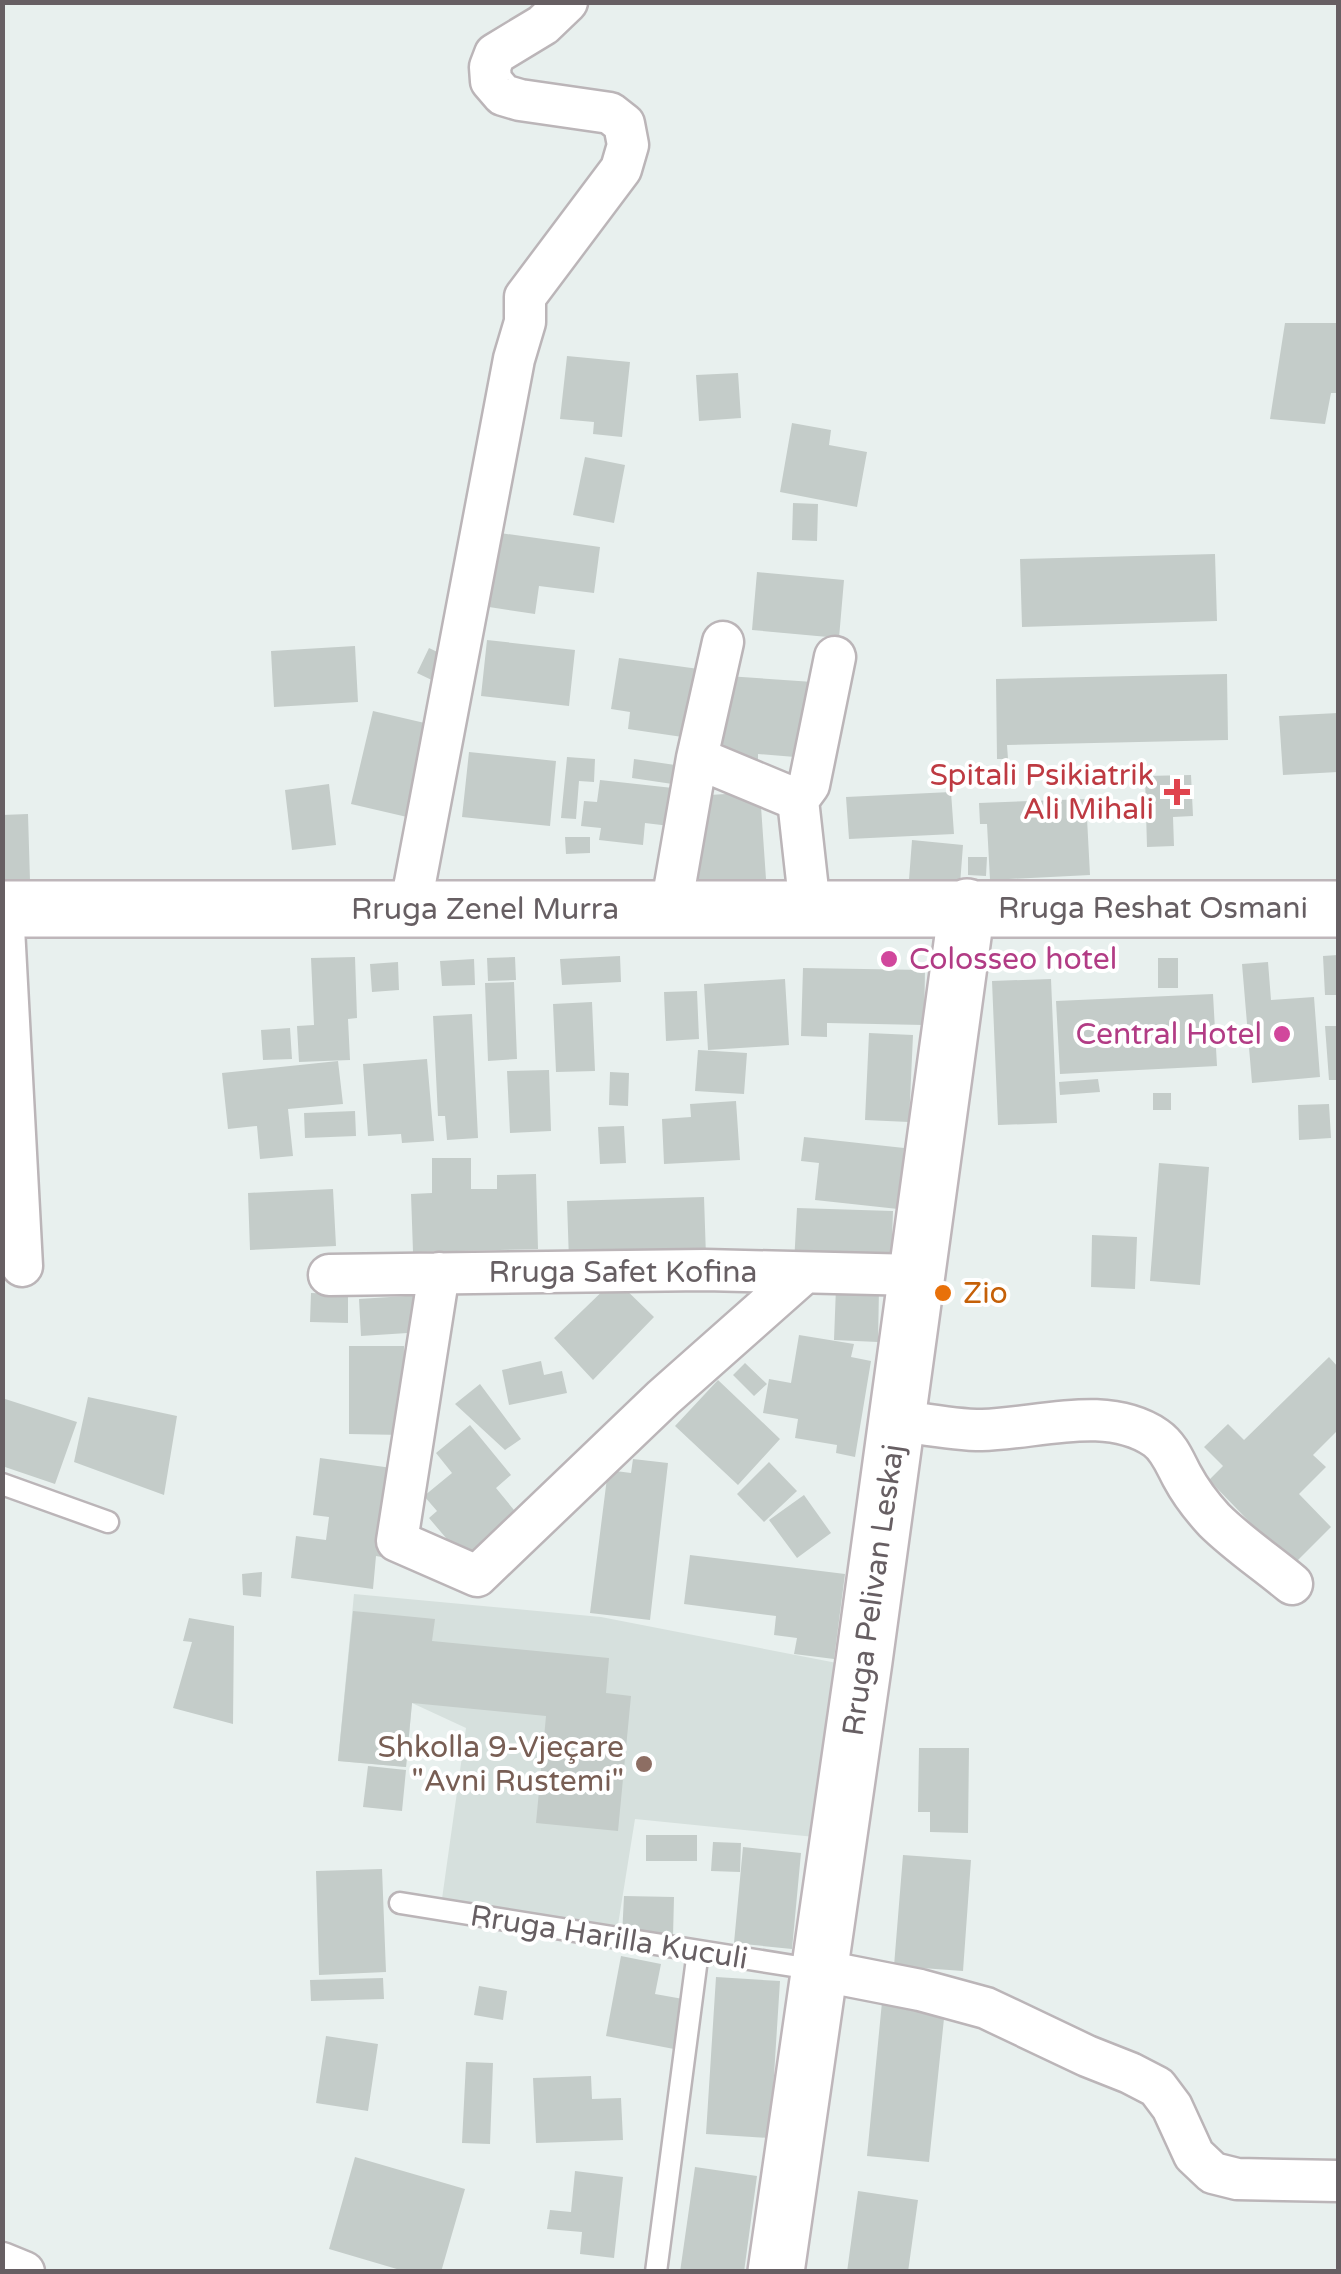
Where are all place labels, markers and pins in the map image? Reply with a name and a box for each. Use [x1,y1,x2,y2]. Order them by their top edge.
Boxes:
place label: Spitali Psikiatrik Ali Mihali [929,757,1154,828]
marker: Spitali Psikiatrik Ali Mihali [1164,779,1190,805]
place label: Colosseo hotel [909,941,1117,978]
marker: Colosseo hotel [878,948,900,970]
place label: Central Hotel [1076,1016,1262,1053]
marker: Central Hotel [1271,1023,1293,1045]
place label: Zio [963,1275,1008,1312]
marker: Zio [932,1282,954,1304]
place label: Shkolla 9-Vjeçare "Avni Rustemi" [377,1729,624,1800]
marker: Shkolla 9-Vjeçare "Avni Rustemi" [633,1753,655,1775]

